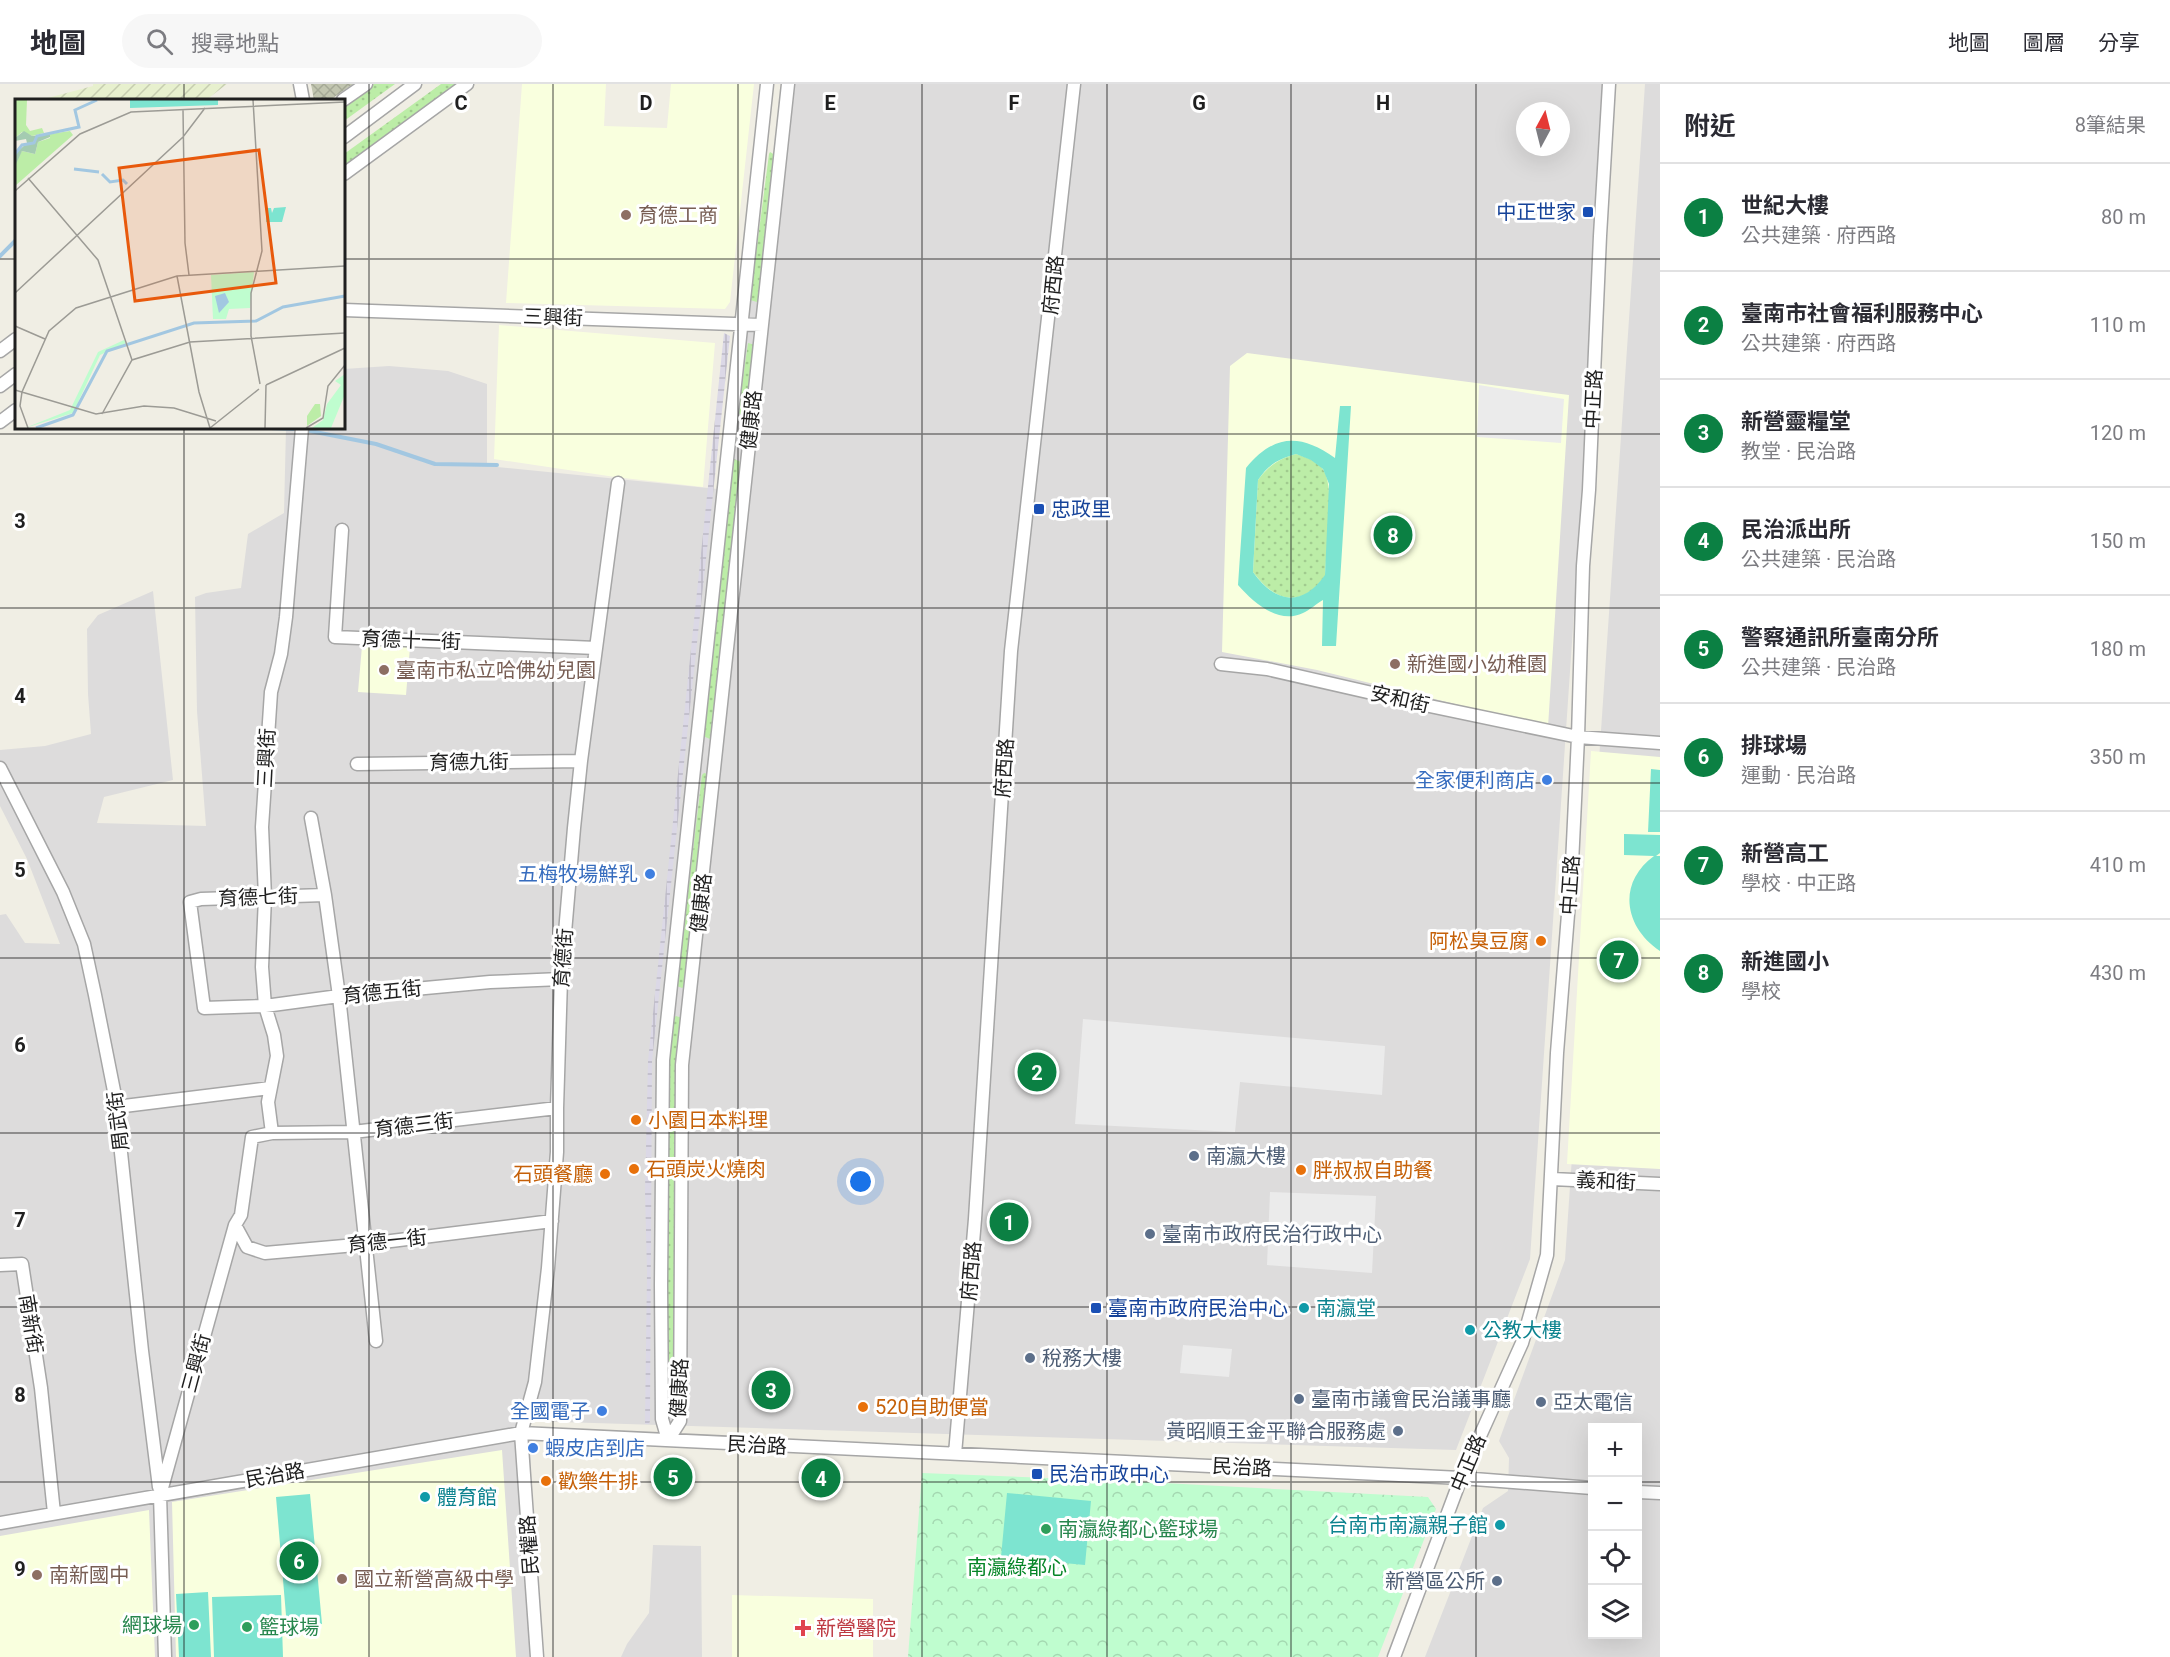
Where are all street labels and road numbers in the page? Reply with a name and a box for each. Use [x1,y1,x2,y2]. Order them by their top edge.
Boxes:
street label: 府西路 [1038,254,1068,316]
street label: 三興街 [523,304,583,330]
street label: 中正路 [1579,368,1607,430]
street label: 健康路 [736,389,766,451]
street label: 育德十一街 [361,626,461,654]
street label: 安和街 [1368,681,1432,717]
street label: 三興街 [252,727,280,789]
street label: 府西路 [990,737,1018,799]
street label: 育德九街 [429,749,509,775]
street label: 中正路 [1556,854,1584,916]
street label: 健康路 [686,872,716,934]
street label: 育德七街 [218,884,298,910]
street label: 育德街 [549,927,577,989]
street label: 育德五街 [341,976,423,1008]
street label: 周武街 [102,1090,134,1152]
street label: 育德三街 [373,1108,455,1142]
street label: 義和街 [1575,1167,1637,1195]
street label: 育德一街 [346,1225,428,1257]
street label: 府西路 [956,1240,986,1302]
street label: 南新街 [14,1292,48,1356]
street label: 三興街 [177,1331,215,1395]
street label: 健康路 [665,1357,693,1419]
street label: 民治路 [726,1431,788,1459]
street label: 中正路 [1445,1431,1491,1495]
street label: 民治路 [1211,1453,1273,1481]
street label: 民治路 [243,1458,307,1492]
street label: 民權路 [515,1514,543,1576]

